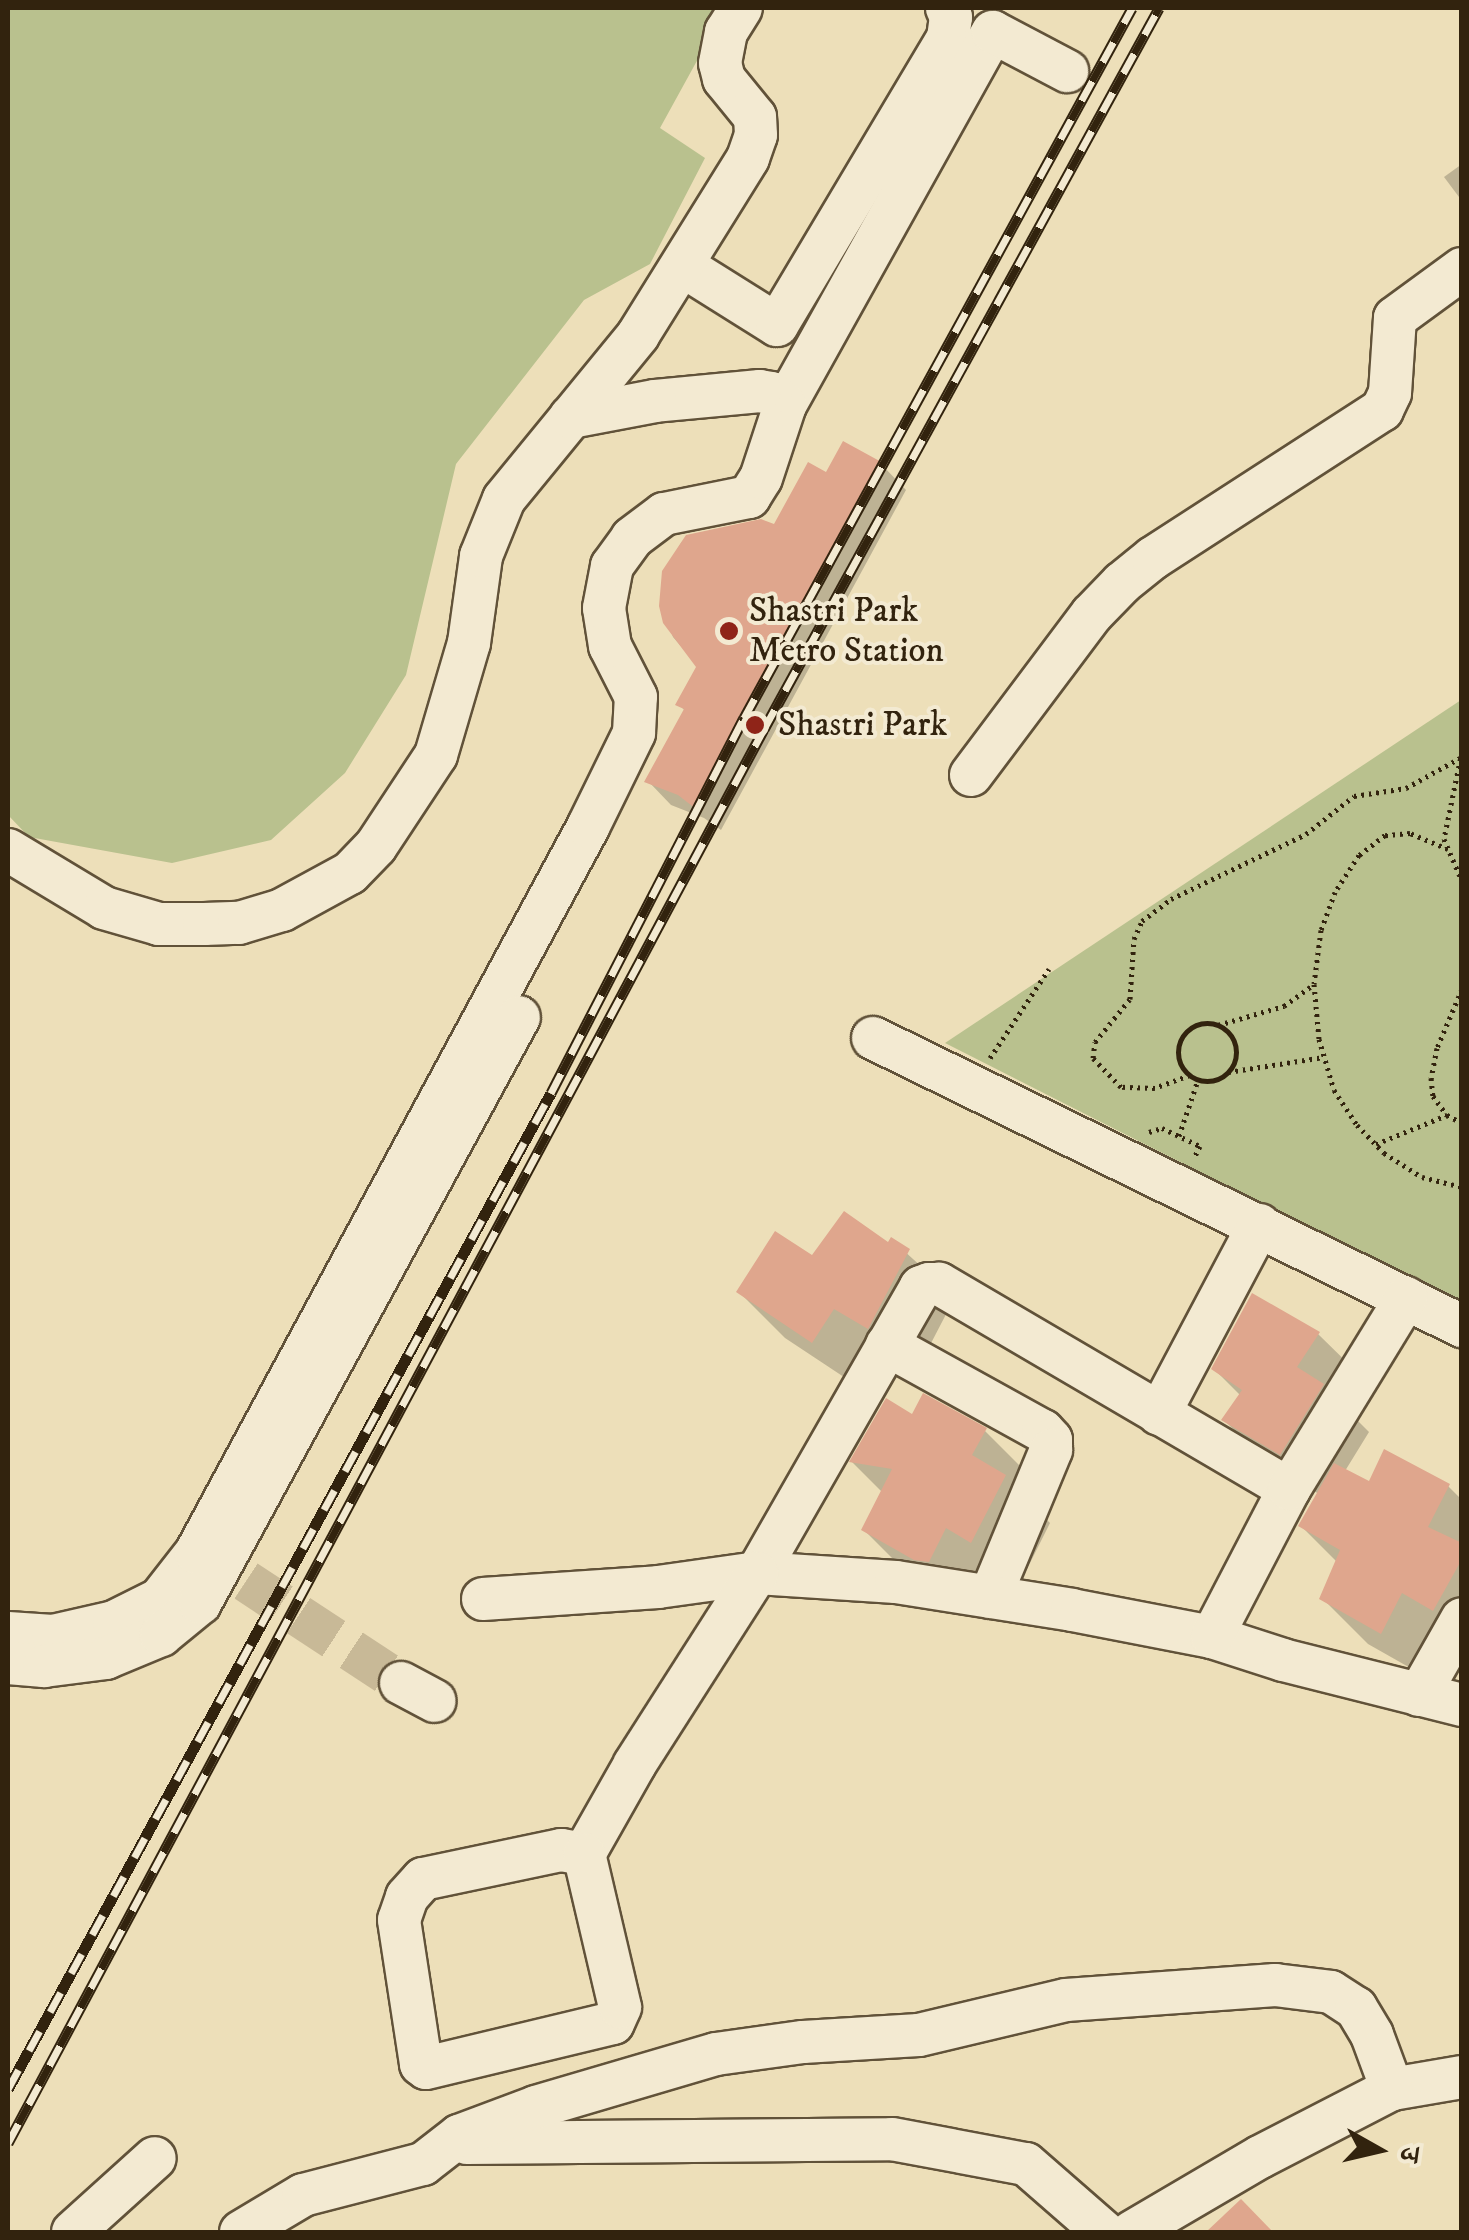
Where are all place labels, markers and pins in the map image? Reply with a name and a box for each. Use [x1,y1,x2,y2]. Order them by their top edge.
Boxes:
place label: Shastri Park Metro Station [749,590,944,672]
marker: Shastri Park Metro Station [718,620,740,642]
place label: Shastri Park [778,704,947,746]
marker: Shastri Park [742,712,768,738]

